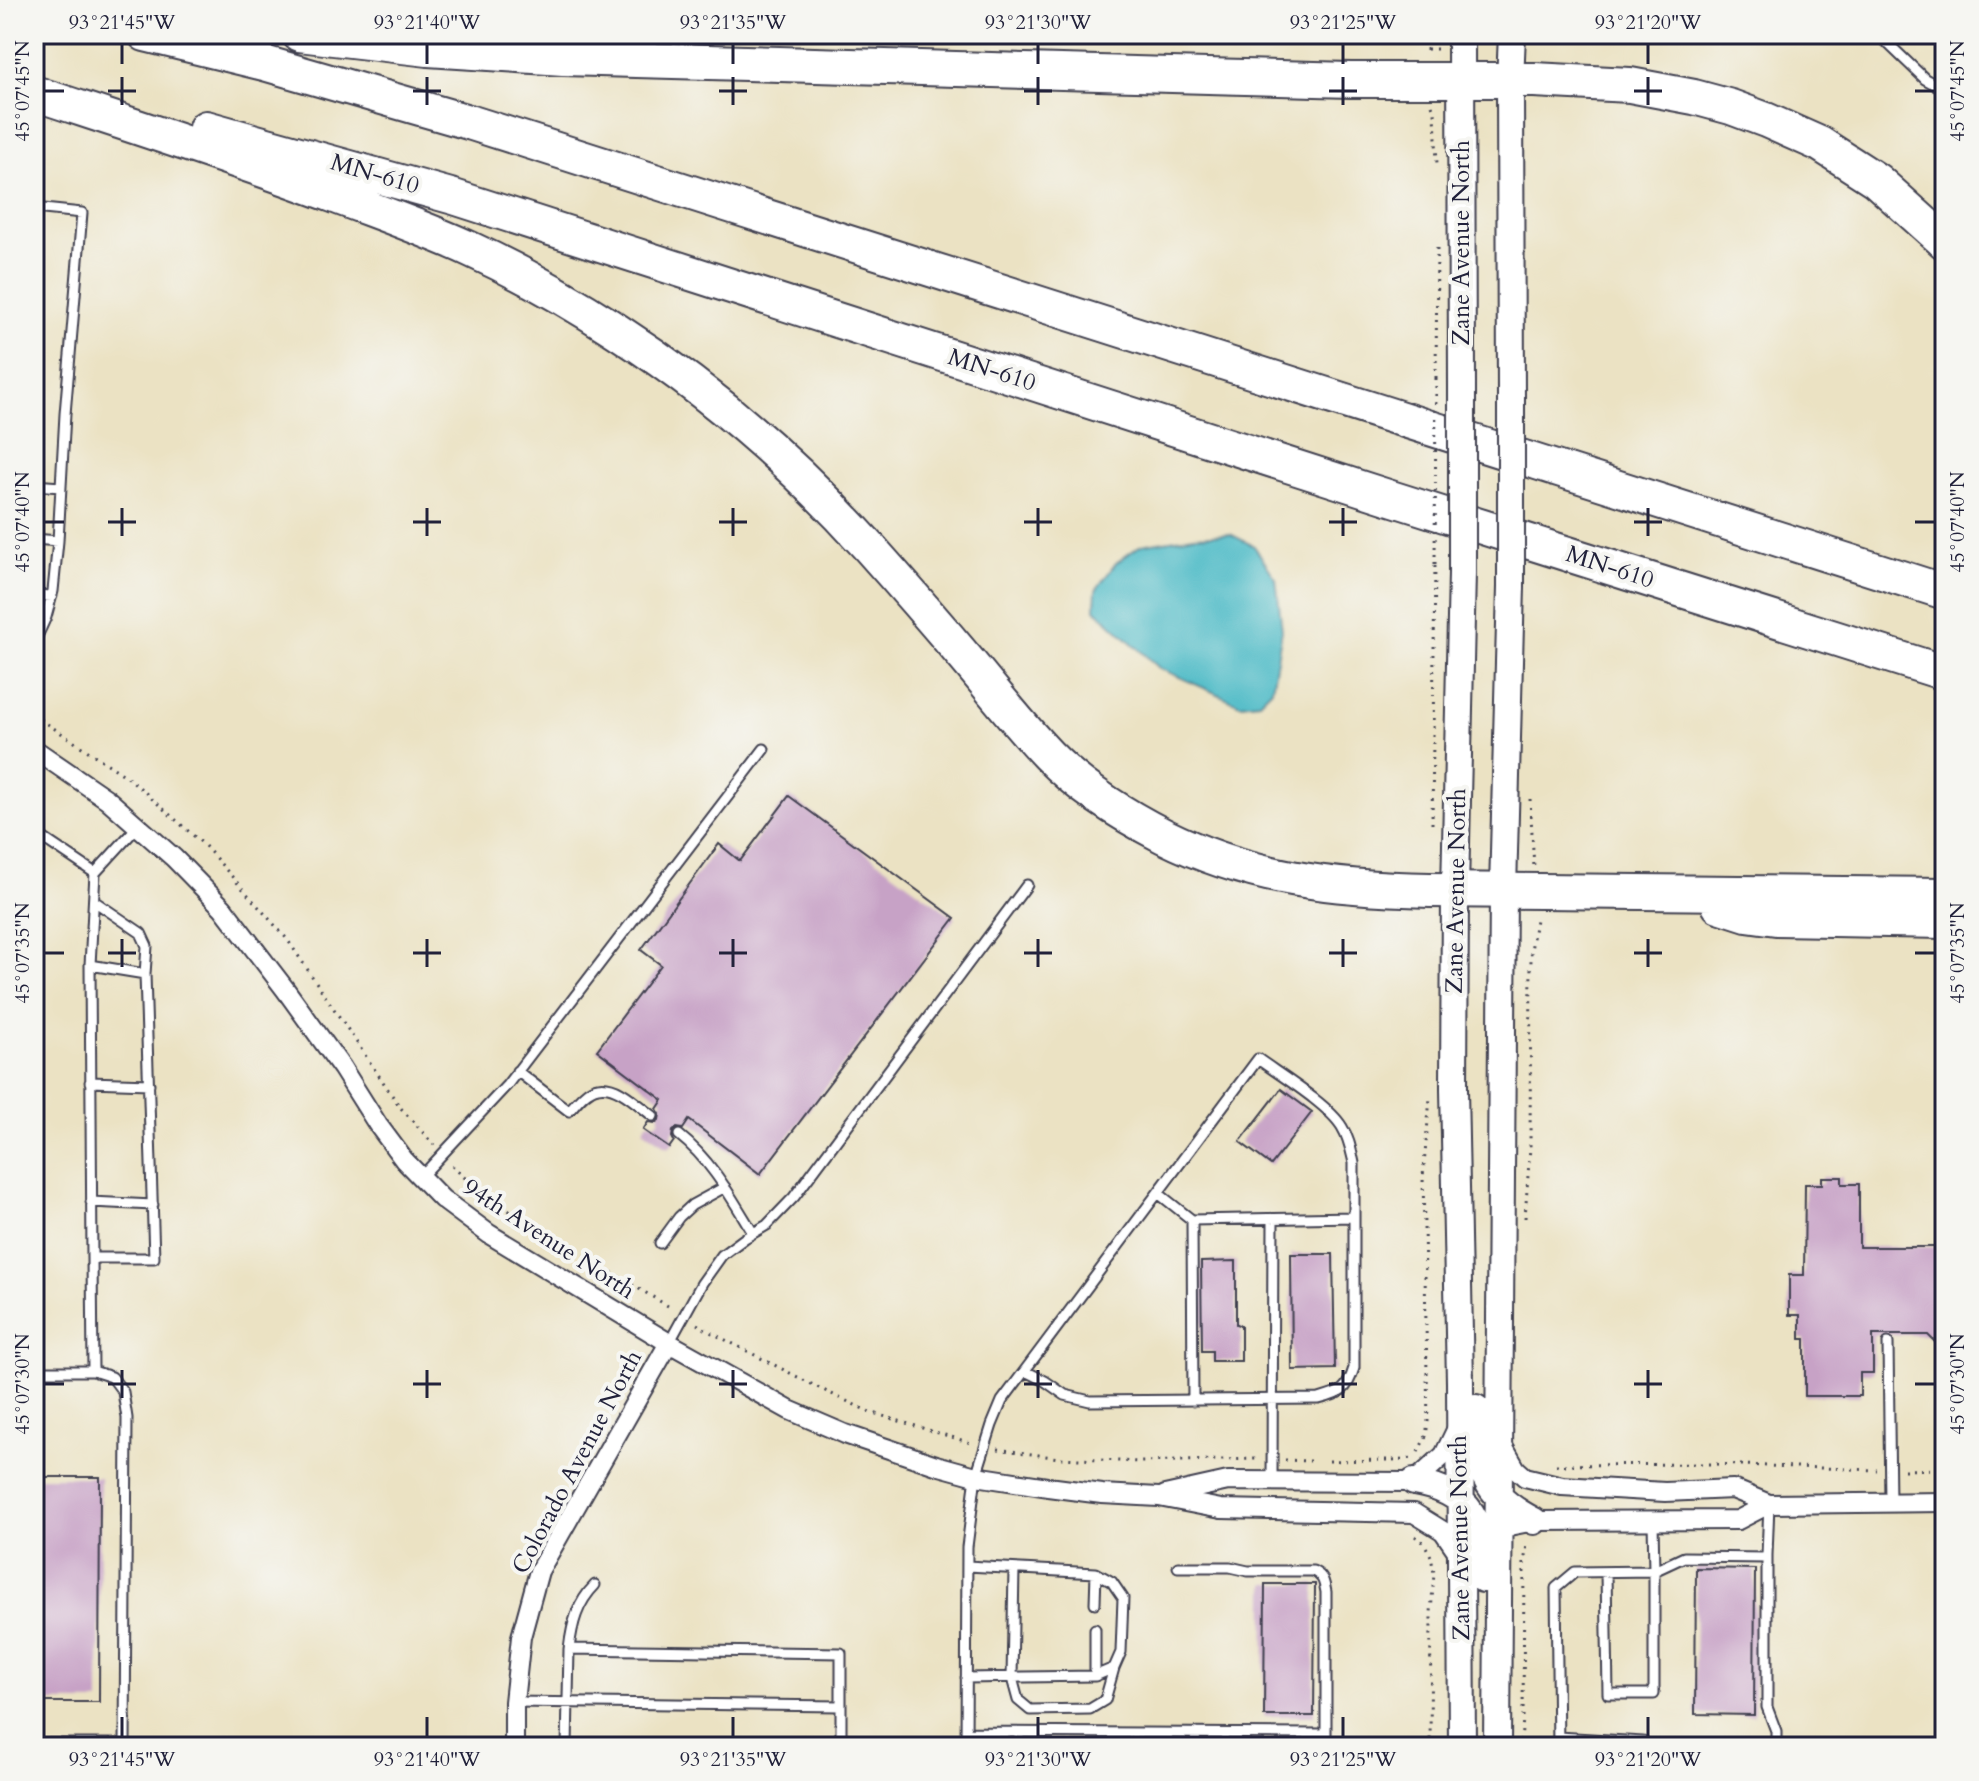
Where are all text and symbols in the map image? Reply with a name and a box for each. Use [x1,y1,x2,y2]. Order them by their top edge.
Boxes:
text: 93°21'45"W [69,9,176,36]
text: 93°21'40"W [374,9,481,36]
text: 93°21'35"W [680,9,787,36]
text: 93°21'30"W [985,9,1092,36]
text: 93°21'25"W [1290,9,1397,36]
text: 93°21'20"W [1595,9,1702,36]
text: 45°07'45"N [9,40,36,142]
text: 45°07'45"N [1944,40,1971,142]
street label: Zane Avenue North [1445,140,1478,346]
street label: MN-610 [327,146,423,202]
street label: MN-610 [944,340,1040,400]
text: 45°07'40"N [9,471,36,573]
text: 45°07'40"N [1944,471,1971,573]
street label: MN-610 [1562,537,1658,597]
street label: Zane Avenue North [1438,788,1474,994]
text: 45°07'35"N [9,902,36,1004]
text: 45°07'35"N [1944,902,1971,1004]
street label: 94th Avenue North [457,1171,641,1307]
text: 45°07'30"N [9,1333,36,1435]
text: 45°07'30"N [1944,1333,1971,1435]
street label: Colorado Avenue North [504,1344,650,1580]
street label: Zane Avenue North [1442,1435,1478,1641]
text: 93°21'45"W [69,1746,176,1773]
text: 93°21'40"W [374,1746,481,1773]
text: 93°21'35"W [680,1746,787,1773]
text: 93°21'30"W [985,1746,1092,1773]
text: 93°21'25"W [1290,1746,1397,1773]
text: 93°21'20"W [1595,1746,1702,1773]

